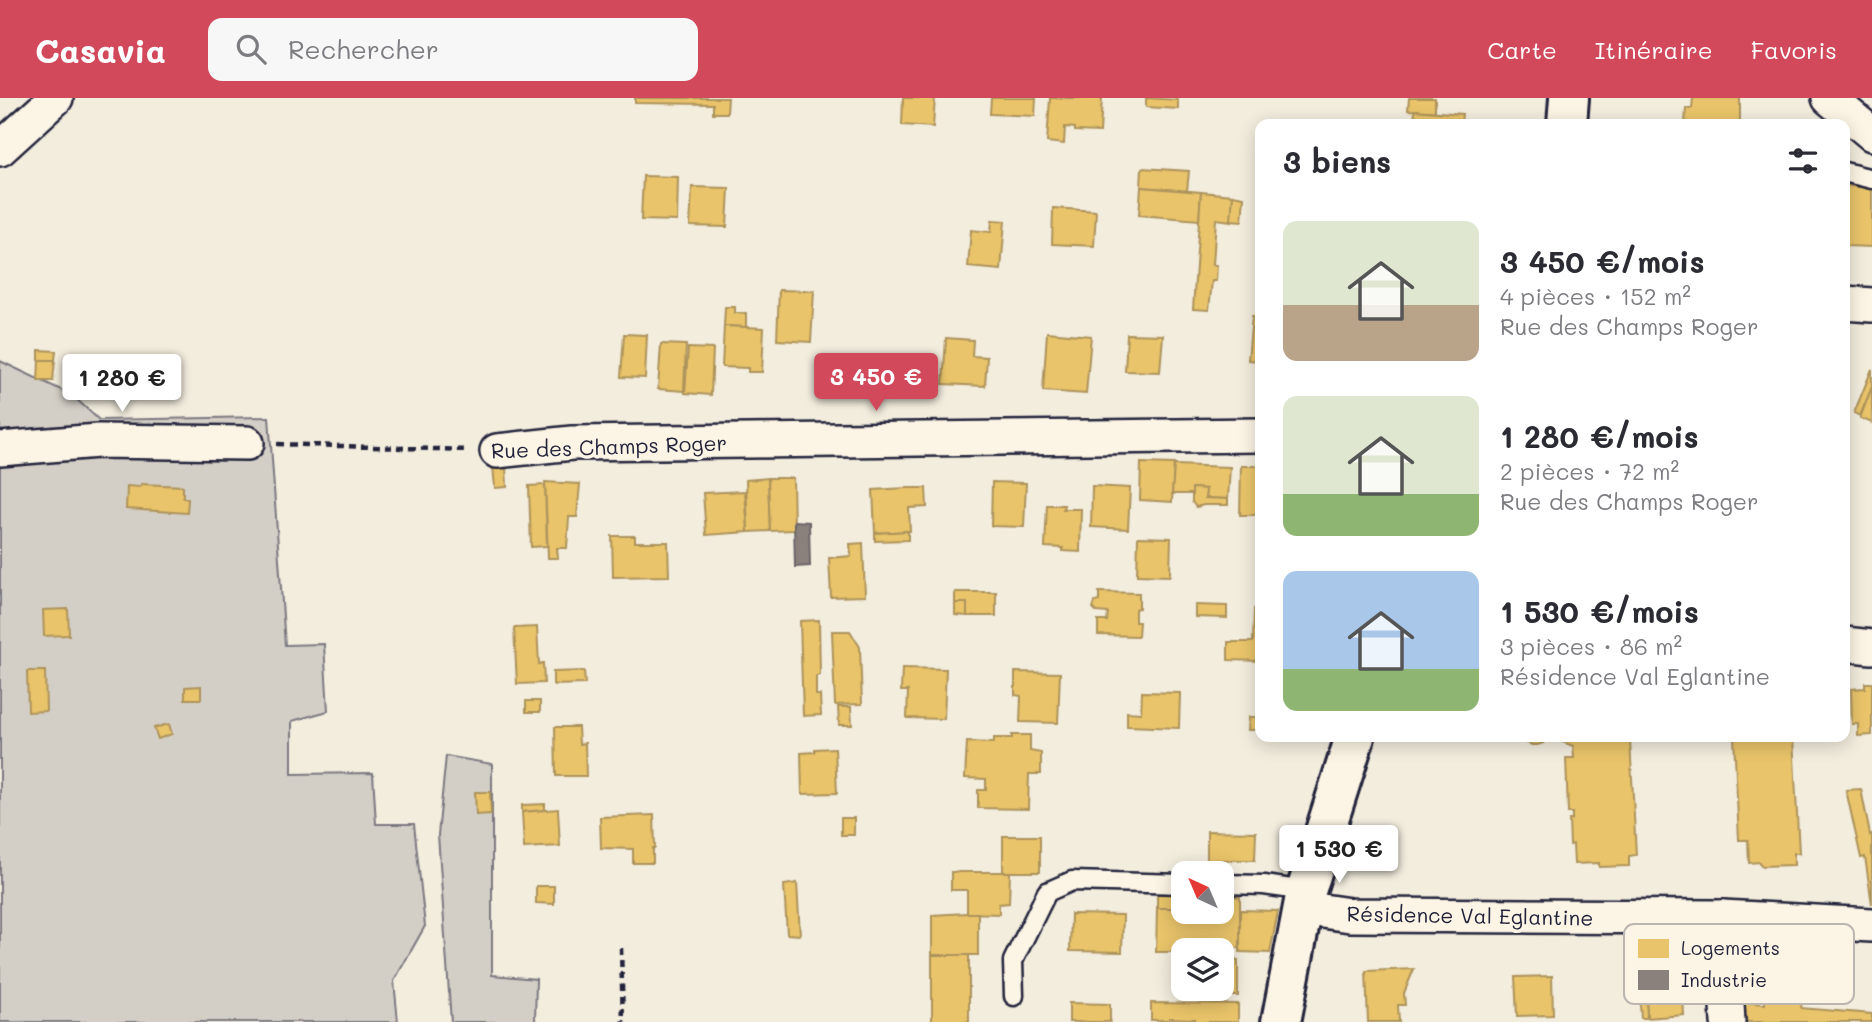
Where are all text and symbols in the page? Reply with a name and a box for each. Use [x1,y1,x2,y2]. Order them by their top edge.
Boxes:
search box [208,18,698,81]
text: Casavia [35,28,166,71]
icon: search [232,30,270,68]
text: Rechercher [288,32,439,66]
text: Carte [1487,34,1557,65]
text: Itinéraire [1595,34,1713,65]
text: Favoris [1751,34,1837,65]
text: 3 biens [1283,141,1391,181]
icon: filters [1784,142,1822,180]
text: 3 450 €/mois [1500,241,1705,281]
icon: home [1339,249,1423,333]
text: 4 pièces · 152 m² [1500,281,1691,311]
text: Rue des Champs Roger [1500,311,1759,341]
pin: 1 280 € [57,354,187,414]
pin: 3 450 € [811,354,941,413]
text: 3 450 € [830,361,922,391]
text: 1 280 € [78,362,166,392]
text: 1 280 €/mois [1500,416,1699,456]
icon: home [1339,424,1423,508]
street label: Rue des Champs Roger [491,428,727,464]
text: 2 pièces · 72 m² [1500,456,1679,486]
text: Rue des Champs Roger [1500,486,1759,516]
text: 1 530 €/mois [1500,591,1699,631]
icon: home [1339,599,1423,683]
text: 3 pièces · 86 m² [1500,631,1682,661]
text: Résidence Val Eglantine [1500,661,1770,691]
pin: 1 530 € [1274,826,1404,885]
text: 1 530 € [1295,833,1383,863]
north arrow [1171,861,1234,924]
map controls [1171,861,1234,1001]
street label: Résidence Val Eglantine [1346,899,1594,931]
legend [1624,924,1854,1004]
text: Logements [1681,935,1780,960]
button: layers [1171,938,1234,1001]
text: Industrie [1681,967,1767,992]

